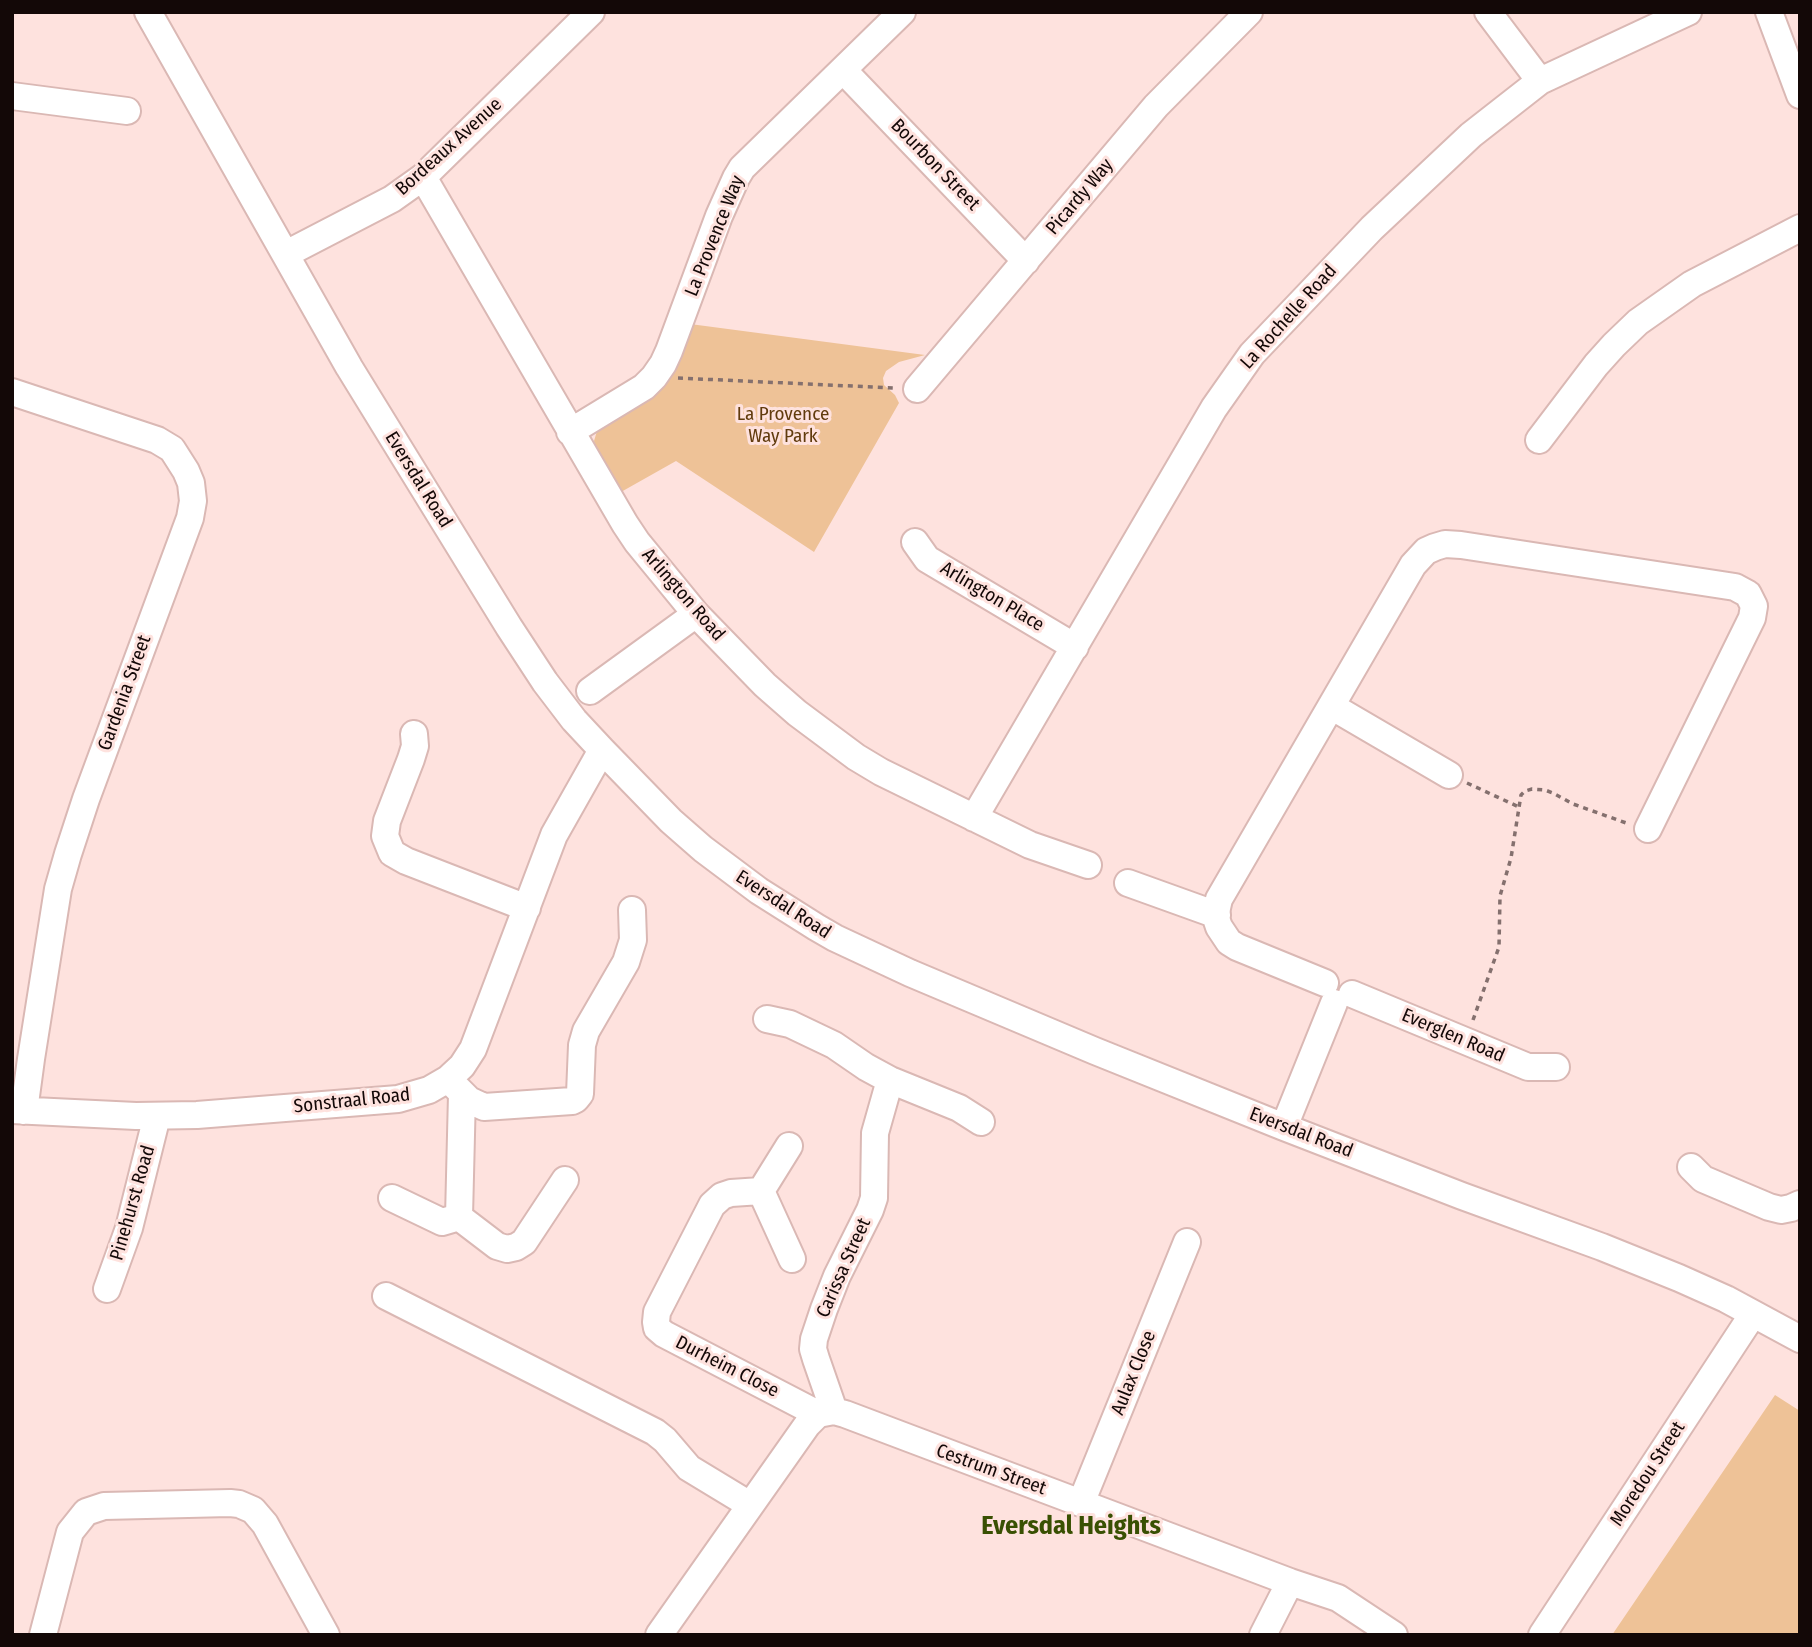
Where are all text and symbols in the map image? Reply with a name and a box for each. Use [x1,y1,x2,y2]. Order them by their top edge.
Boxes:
street label: Bordeaux Avenue [391,93,507,201]
street label: Bourbon Street [886,115,984,215]
street label: Picardy Way [1042,154,1118,240]
street label: La Provence Way [680,172,750,300]
street label: La Rochelle Road [1236,260,1342,374]
park label: La Provence Way Park [737,404,829,448]
street label: Eversdal Road [379,428,457,532]
street label: Arlington Road [637,544,729,646]
street label: Arlington Place [936,557,1048,637]
street label: Gardenia Street [94,632,156,754]
street label: Eversdal Road [731,866,835,944]
street label: Everglen Road [1398,1004,1508,1068]
street label: Sonstraal Road [293,1084,411,1118]
street label: Eversdal Road [1246,1103,1356,1163]
street label: Pinehurst Road [106,1143,160,1263]
street label: Carissa Street [812,1215,876,1321]
street label: Aulax Close [1107,1328,1161,1418]
street label: Durheim Close [672,1331,782,1403]
street label: Moredou Street [1606,1417,1690,1531]
street label: Cestrum Street [933,1440,1049,1500]
district label: Eversdal Heights [981,1511,1161,1543]

